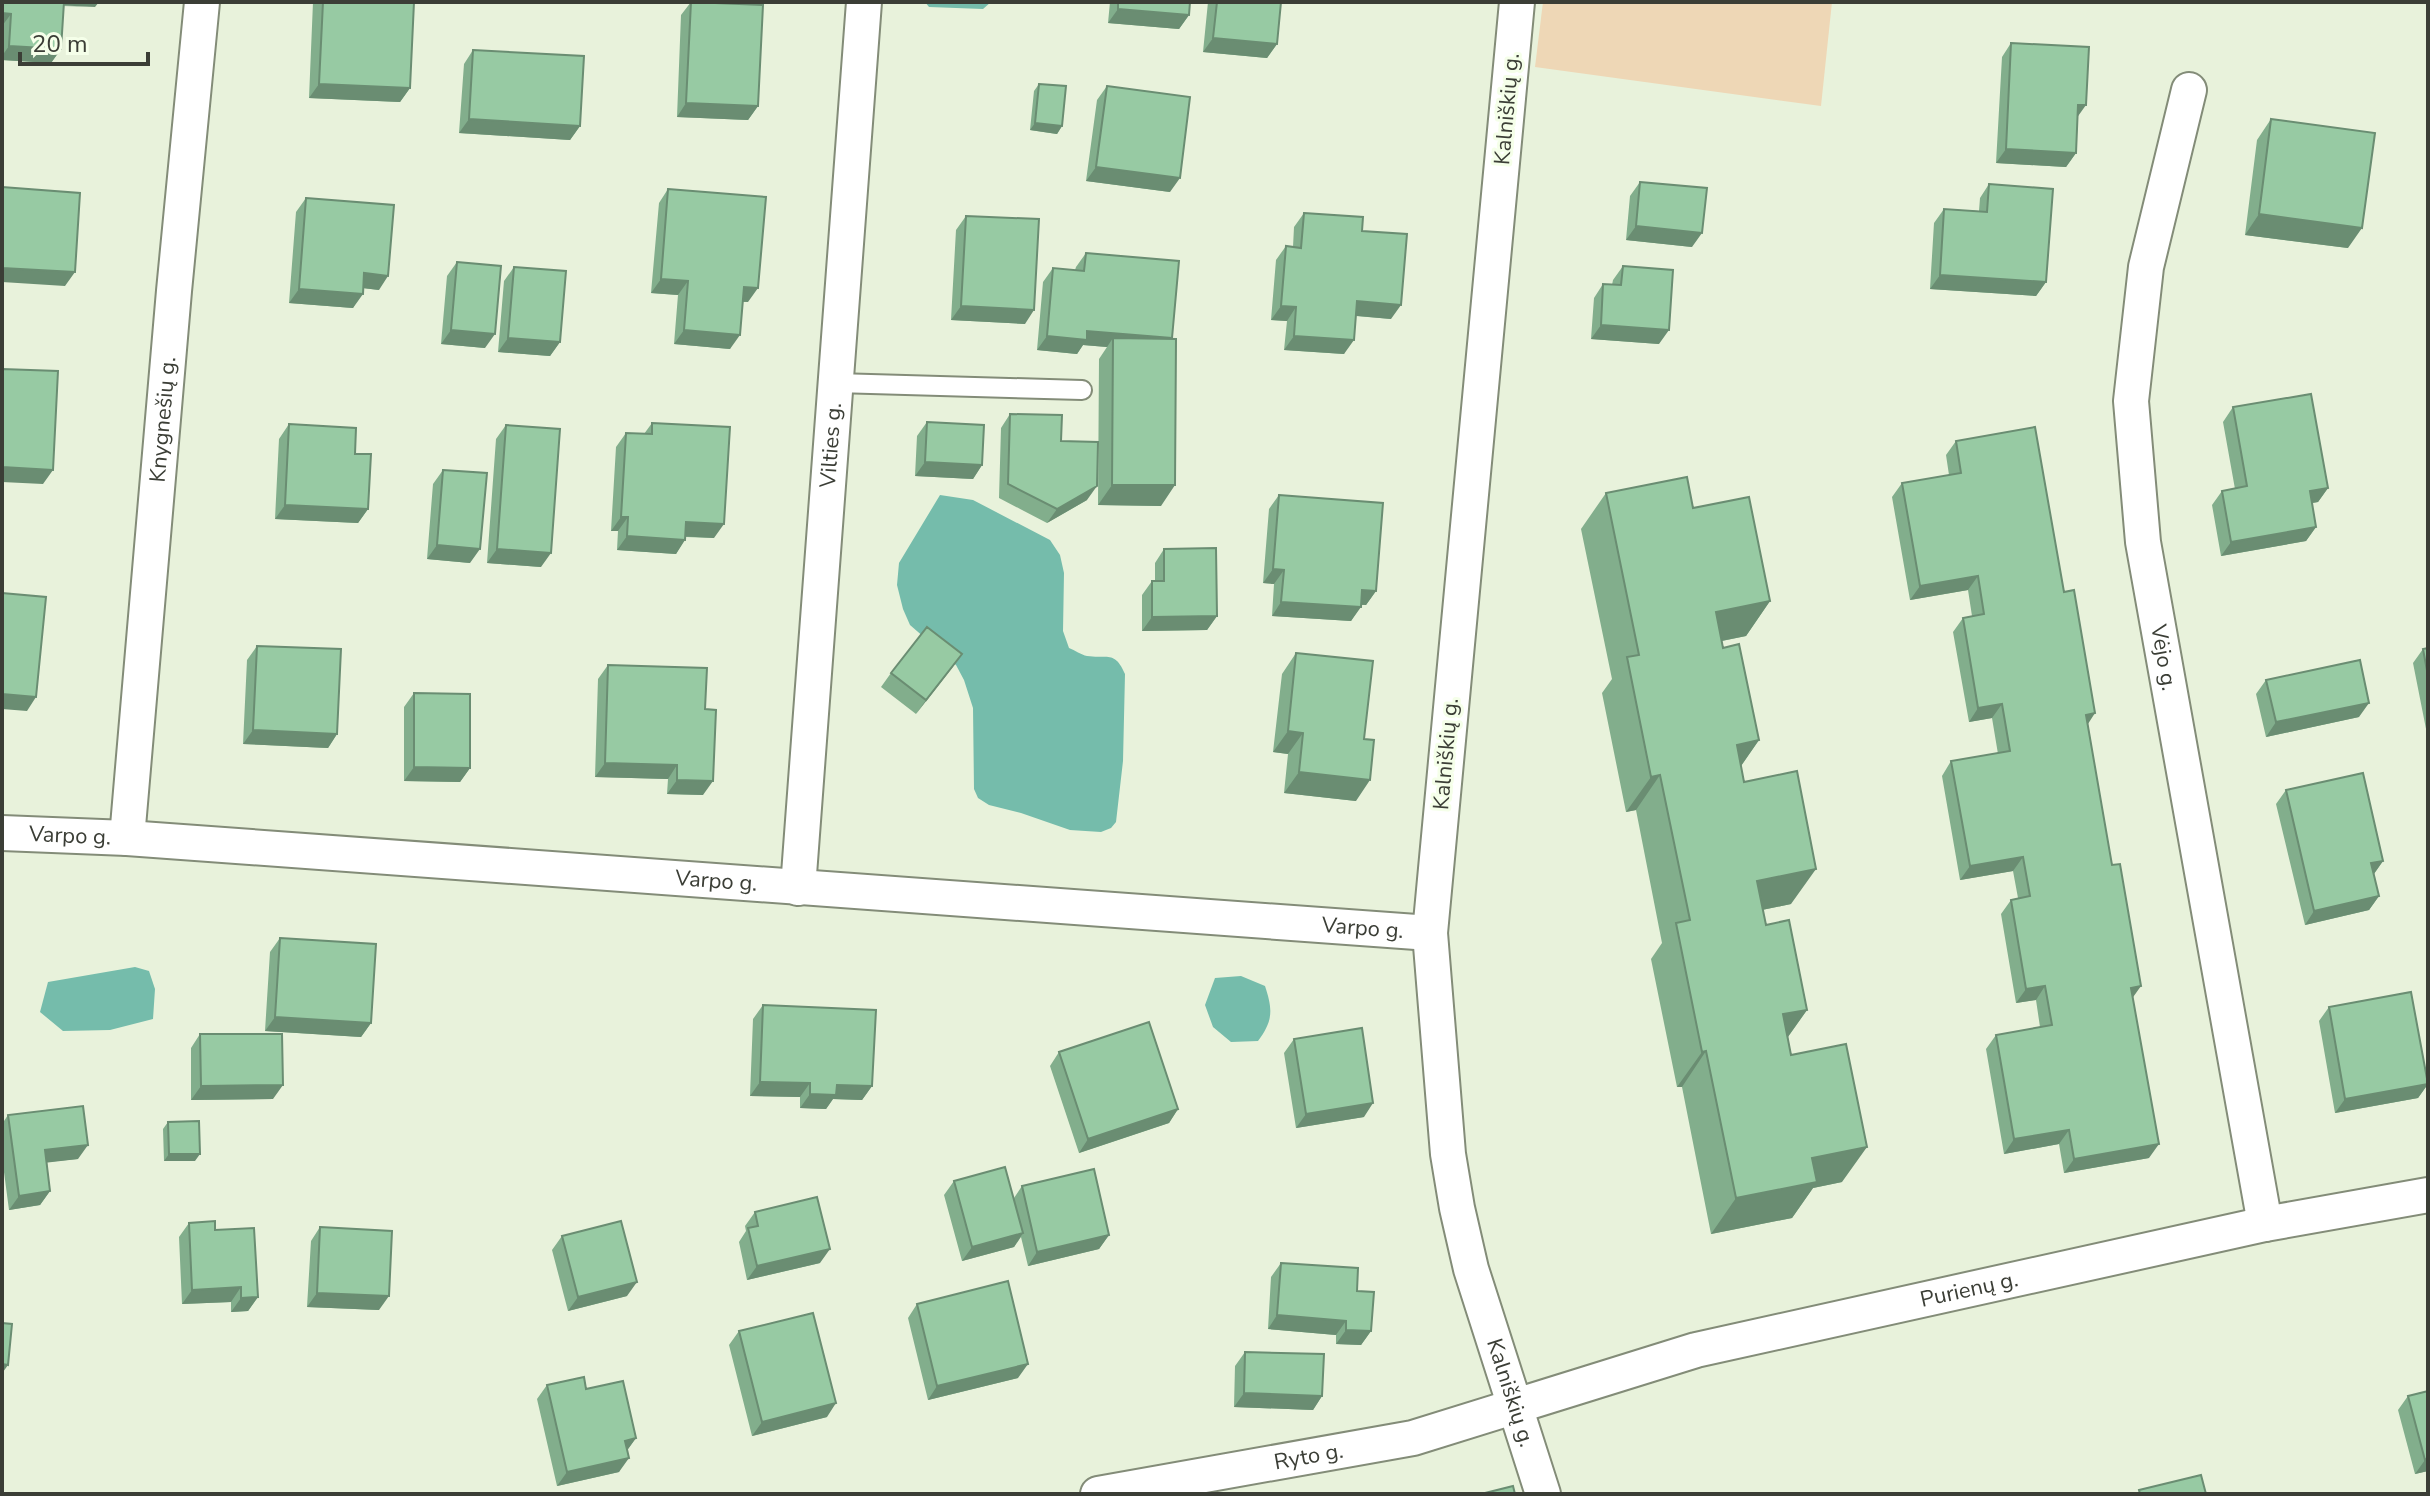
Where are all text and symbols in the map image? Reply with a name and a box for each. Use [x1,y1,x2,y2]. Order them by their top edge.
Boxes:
scale bar [20,16,148,66]
text: 20 m [32,28,88,60]
street label: Kalniškių g. [1487,52,1527,166]
street label: Knygnešių g. [143,355,183,484]
street label: Vilties g. [813,402,849,490]
street label: Vėjo g. [2143,621,2184,693]
street label: Kalniškių g. [1426,697,1466,811]
street label: Varpo g. [27,819,112,852]
street label: Varpo g. [673,863,758,899]
street label: Varpo g. [1320,910,1405,946]
street label: Purienų g. [1917,1264,2021,1315]
street label: Kalniškių g. [1479,1335,1542,1451]
street label: Ryto g. [1272,1436,1346,1477]

